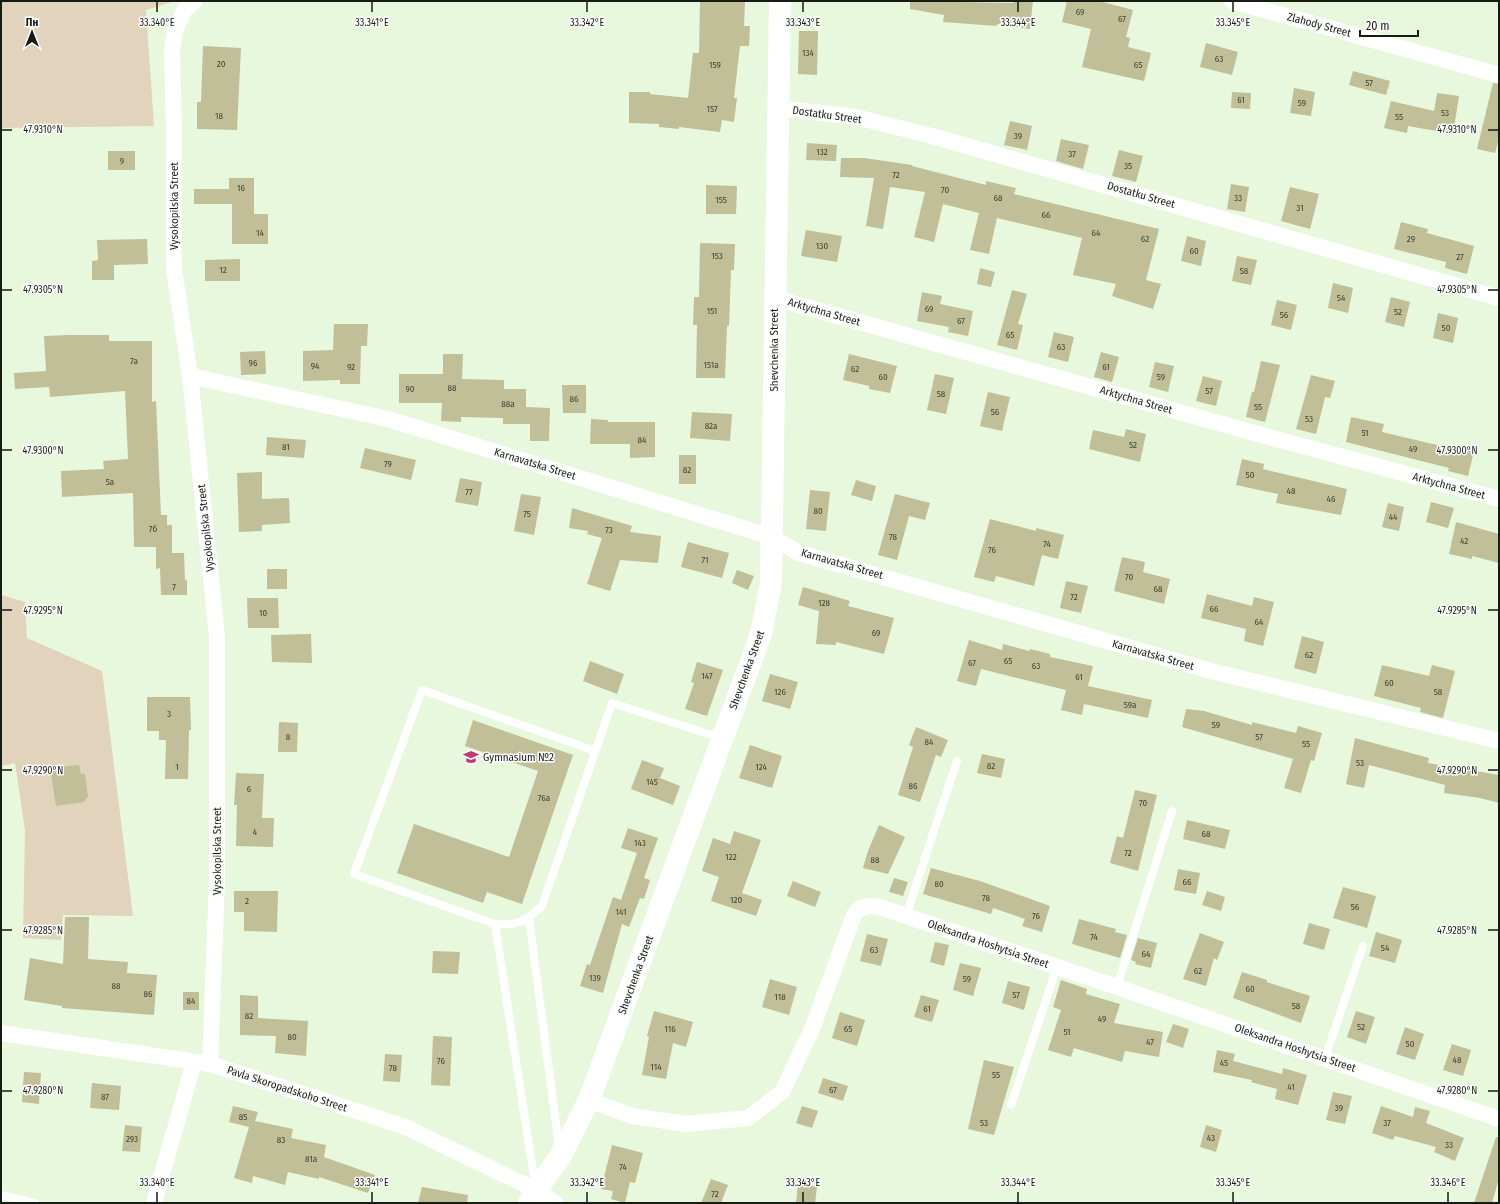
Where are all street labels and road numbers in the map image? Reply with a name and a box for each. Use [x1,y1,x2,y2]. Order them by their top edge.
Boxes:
street label: Zlahody Street [1286,10,1353,40]
street label: Dostatku Street [792,104,863,126]
street label: Vysokopilska Street [168,162,181,250]
street label: Dostatku Street [1106,179,1177,211]
street label: Arktychna Street [786,295,862,329]
street label: Shevchenka Street [768,308,781,392]
street label: Arktychna Street [1098,383,1174,417]
street label: Karnavatska Street [493,445,578,483]
street label: Arktychna Street [1411,470,1487,502]
street label: Vysokopilska Street [195,483,217,572]
street label: Karnavatska Street [800,546,885,582]
street label: Shevchenka Street [727,628,767,711]
street label: Karnavatska Street [1111,637,1196,673]
street label: Vysokopilska Street [211,807,224,895]
street label: Oleksandra Hoshytsia Street [926,917,1051,971]
street label: Shevchenka Street [616,933,656,1016]
street label: Oleksandra Hoshytsia Street [1233,1021,1358,1075]
street label: Pavla Skoropadskoho Street [225,1063,349,1115]

